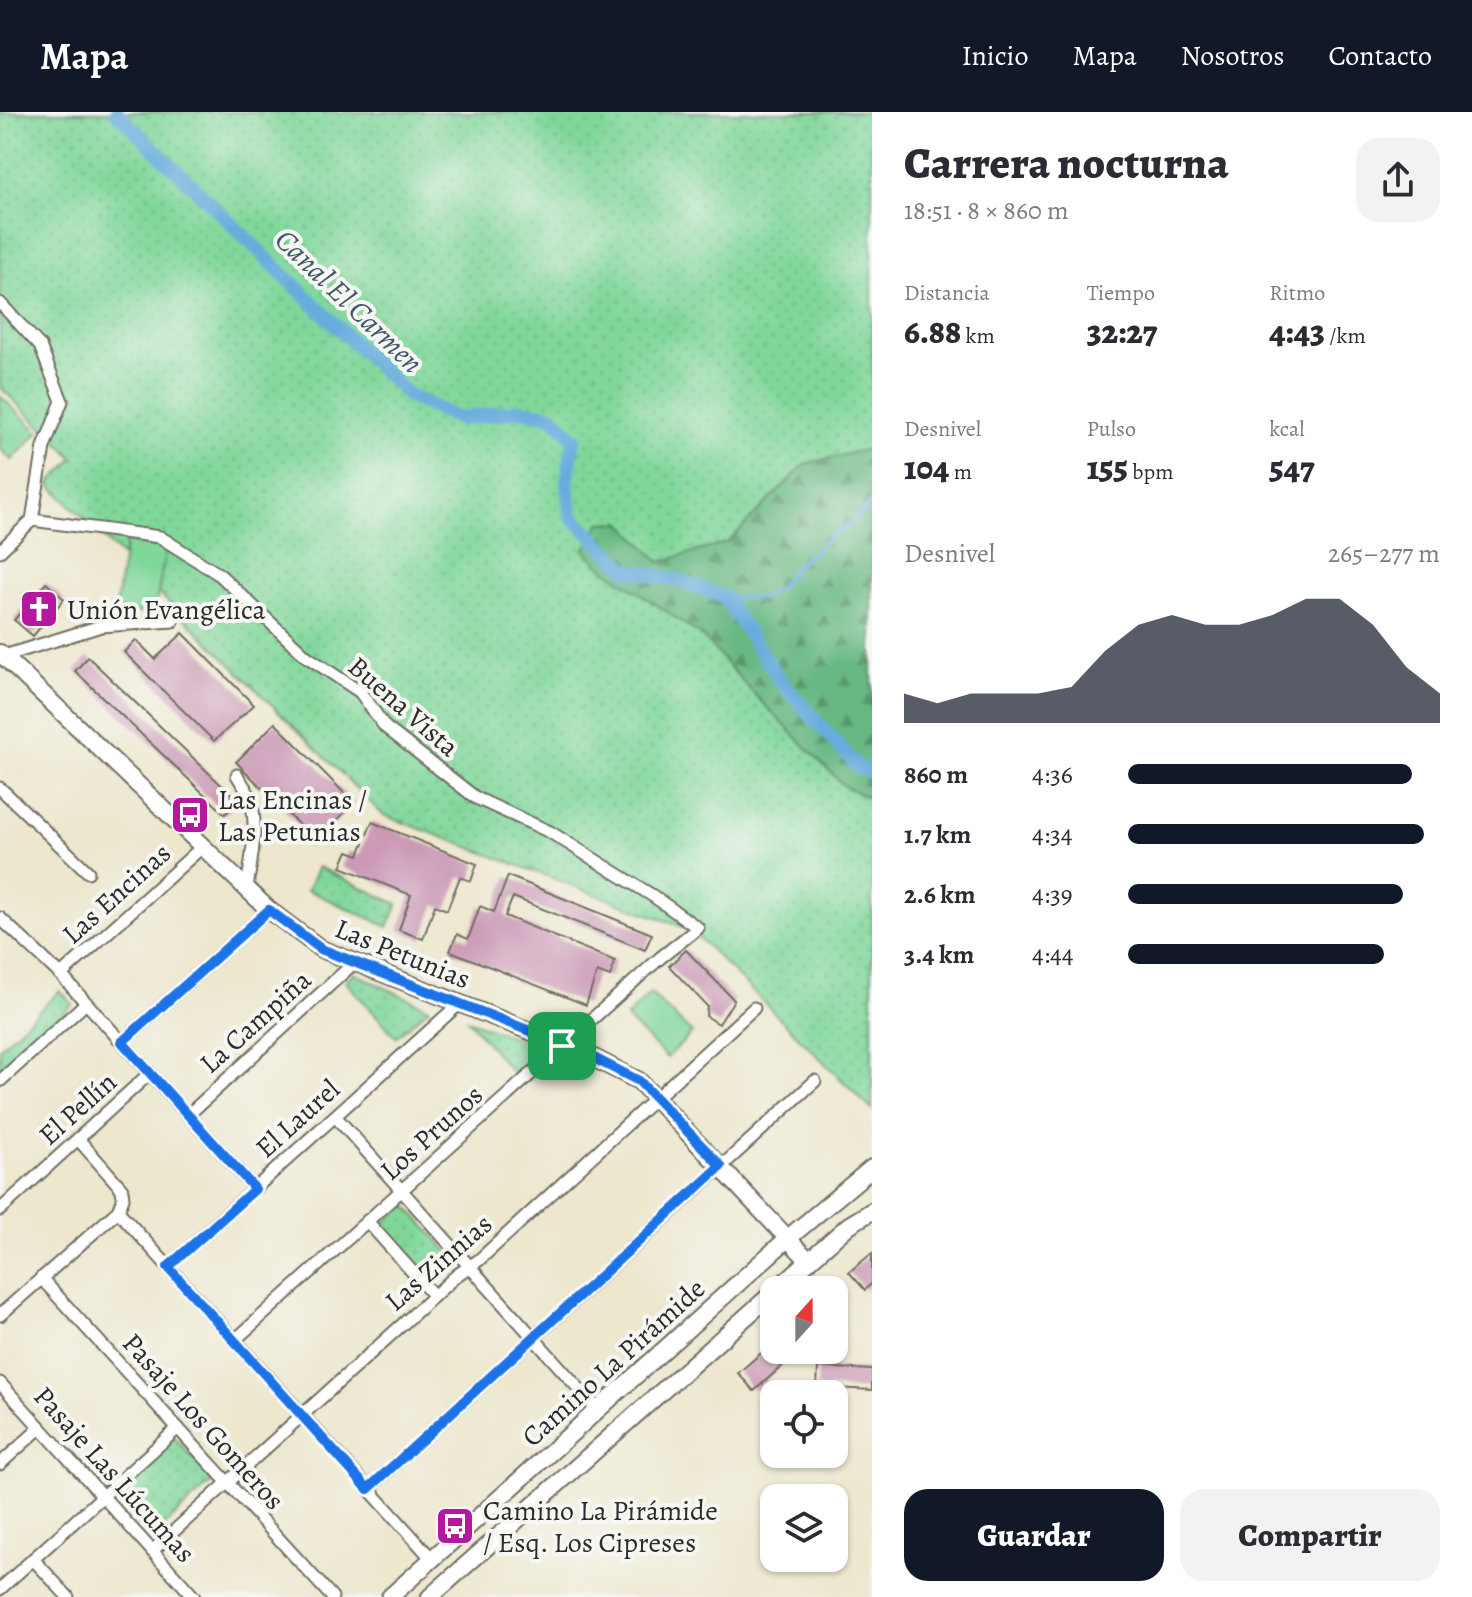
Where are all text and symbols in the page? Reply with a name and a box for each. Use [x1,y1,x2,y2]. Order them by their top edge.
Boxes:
text: Mapa [40,30,129,82]
text: Inicio [962,37,1028,75]
text: Mapa [1072,37,1137,75]
text: Nosotros [1181,37,1284,75]
text: Contacto [1328,37,1432,75]
text: Carrera nocturna [904,133,1229,193]
button: share [1356,138,1440,222]
text: 18:51 · 8 × 860 m [904,193,1069,228]
water label: Canal El Carmen [266,220,432,382]
text: Distancia [904,278,990,308]
text: Tiempo [1087,278,1155,308]
text: Ritmo [1269,278,1325,308]
text: 6.88 [904,308,961,355]
text: 32:27 [1087,308,1157,355]
text: 4:43 [1269,308,1325,355]
text: km [961,321,995,351]
text: /km [1325,321,1366,351]
text: Desnivel [904,414,981,444]
text: Pulso [1087,414,1136,444]
text: kcal [1269,414,1305,444]
text: 104 [904,444,949,491]
text: 155 [1087,444,1128,491]
text: 547 [1269,444,1315,491]
text: m [949,457,972,487]
text: bpm [1128,457,1173,487]
text: Desnivel [904,536,995,571]
text: 265–277 m [1328,536,1440,571]
church icon: Unión Evangélica [18,588,60,630]
place label: Unión Evangélica [67,591,266,629]
street label: Buena Vista [340,648,467,766]
text: 860 m [904,757,968,792]
text: 4:36 [1032,757,1073,792]
place label: Las Encinas / Las Petunias [218,781,367,851]
bus stop icon: Las Encinas / Las Petunias [169,794,211,836]
text: 1.7 km [904,817,971,852]
text: 4:34 [1032,817,1073,852]
street label: Las Encinas [54,835,179,953]
text: 2.6 km [904,877,976,912]
text: 4:39 [1032,877,1073,912]
street label: Las Petunias [329,910,476,998]
text: 3.4 km [904,937,974,972]
text: 4:44 [1032,937,1074,972]
street label: La Campiña [192,961,320,1082]
pin [528,1012,596,1080]
icon: arrive [540,1024,584,1068]
street label: El Pellín [31,1064,125,1154]
street label: El Laurel [247,1071,348,1167]
street label: Los Prunos [372,1076,491,1189]
street label: Las Zinnias [377,1206,500,1320]
street label: Camino La Pirámide [514,1270,714,1455]
north arrow [760,1276,848,1364]
map controls [760,1276,848,1572]
street label: Pasaje Los Gomeros [114,1325,293,1518]
street label: Pasaje Las Lúcumas [25,1378,204,1571]
button: locate [760,1380,848,1468]
button: layers [760,1484,848,1572]
button: Guardar [904,1489,1164,1581]
button: Compartir [1180,1489,1440,1581]
place label: Camino La Pirámide / Esq. Los Cipreses [483,1492,718,1562]
bus stop icon: Camino La Pirámide / Esq. Los Cipreses [434,1505,476,1547]

